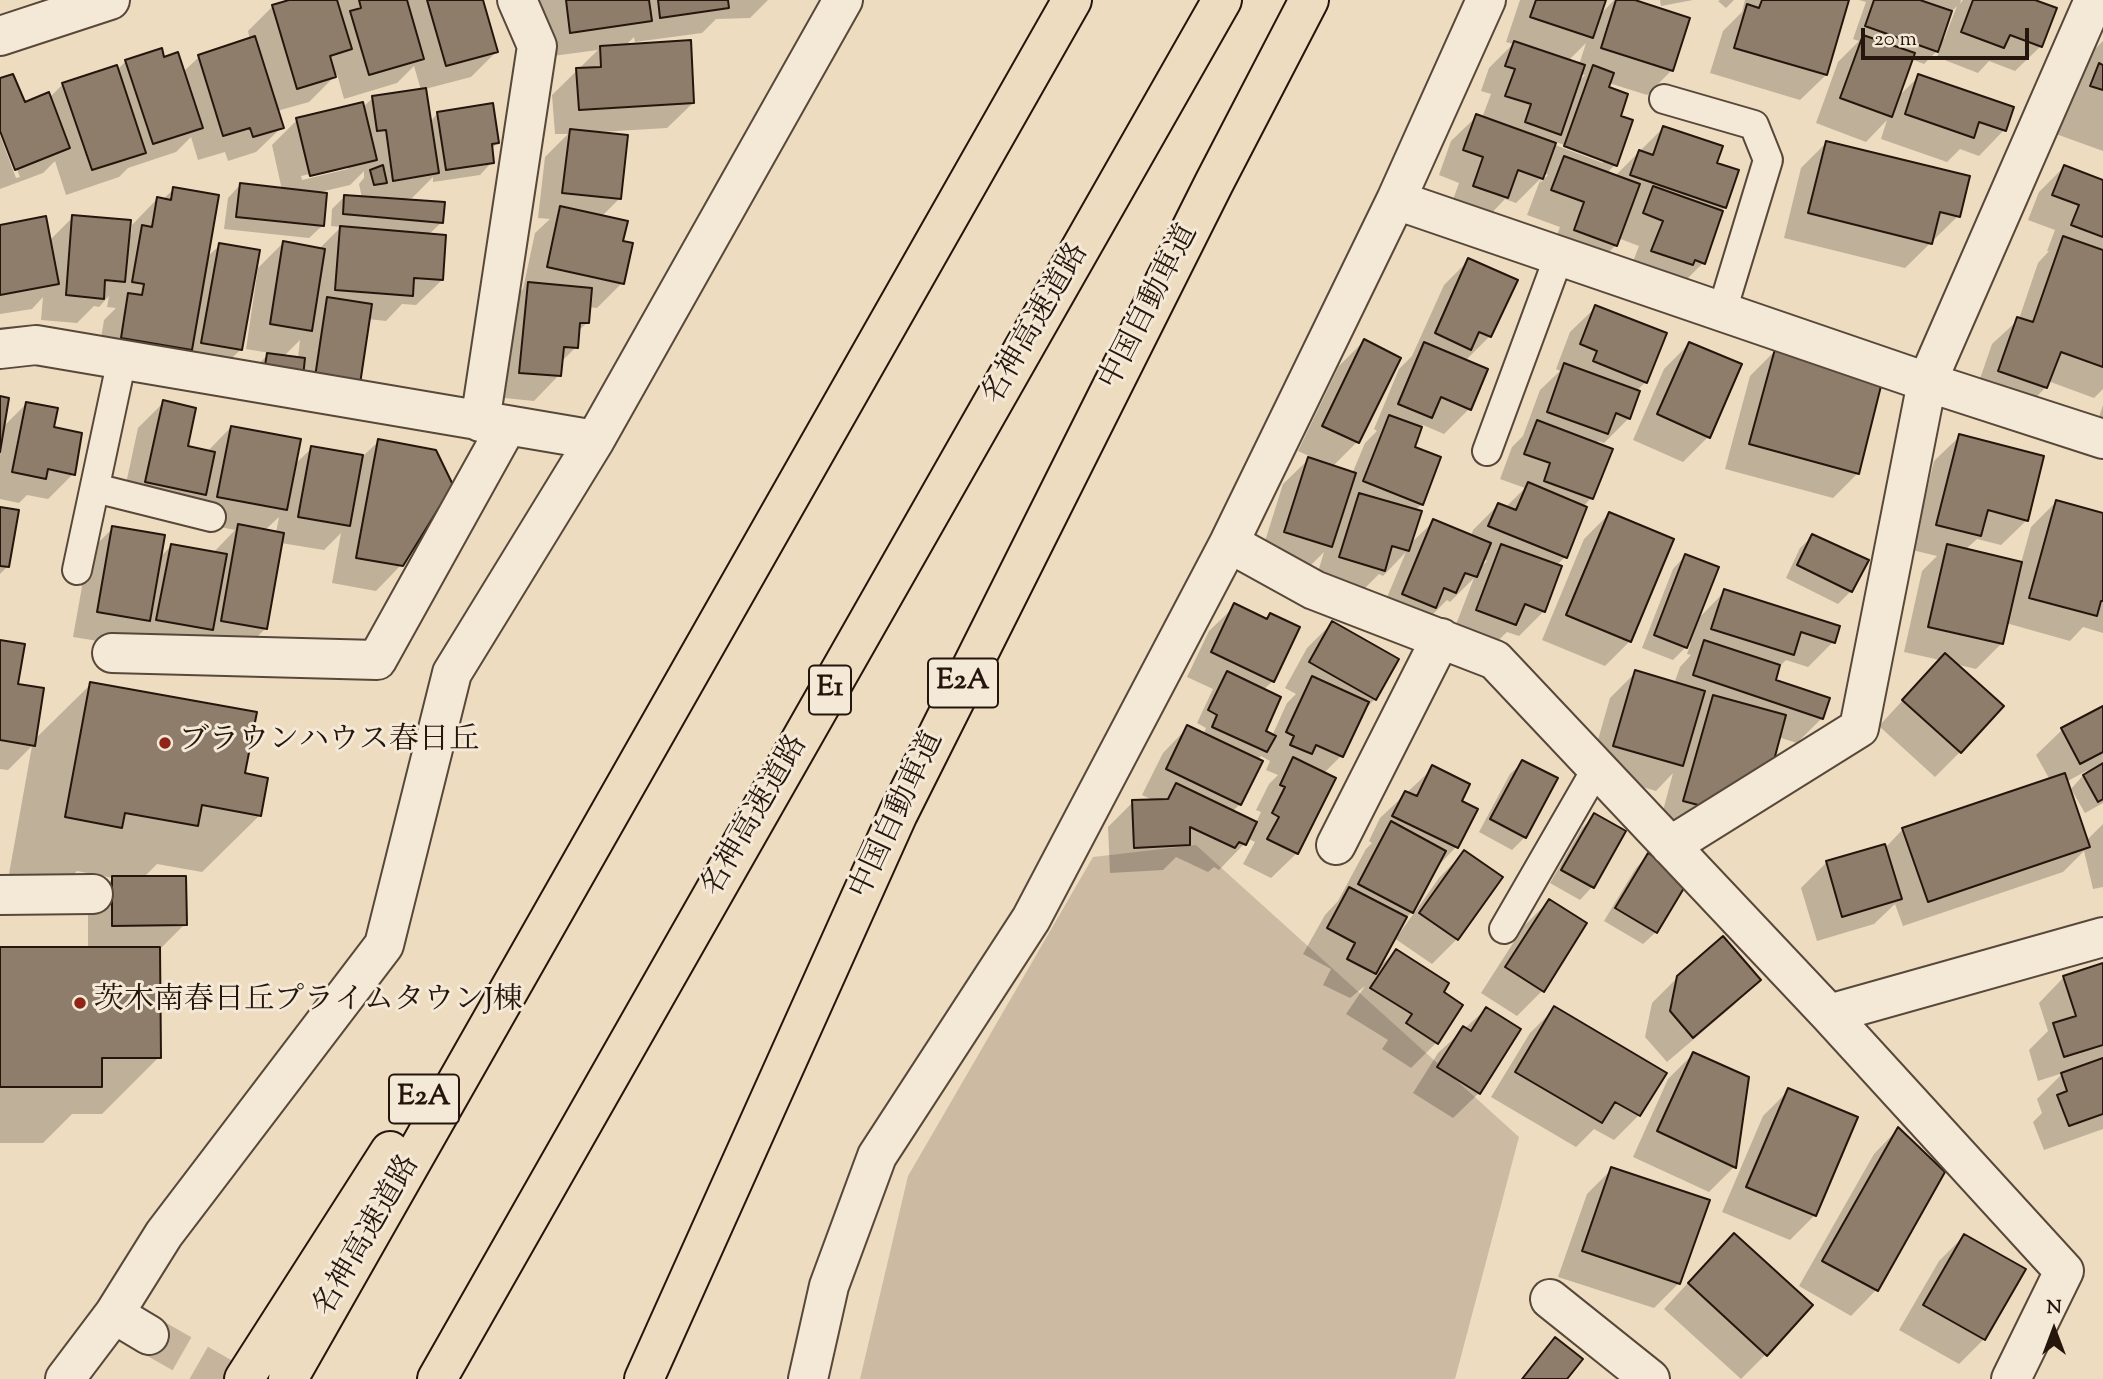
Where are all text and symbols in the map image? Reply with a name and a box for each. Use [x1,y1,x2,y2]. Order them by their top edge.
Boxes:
scale bar [1865,14,2033,58]
text: 20 m [1874,25,1917,55]
street label: 中国自動車道 [1094,220,1208,396]
street label: 名神高速道路 [977,238,1099,412]
road number: E2A [928,658,998,708]
road number: E1 [809,666,851,714]
place label: ブラウンハウス春日丘 [179,725,479,761]
street label: 中国自動車道 [845,727,953,905]
street label: 名神高速道路 [696,730,818,904]
marker: ブラウンハウス春日丘 [157,735,173,751]
place label: 茨木南春日丘プライムタウンJ棟 [94,985,523,1021]
marker: 茨木南春日丘プライムタウンJ棟 [72,995,88,1011]
road number: E2A [389,1074,459,1124]
street label: 名神高速道路 [308,1150,430,1324]
north arrow [2019,1295,2089,1365]
text: N [2046,1295,2062,1322]

